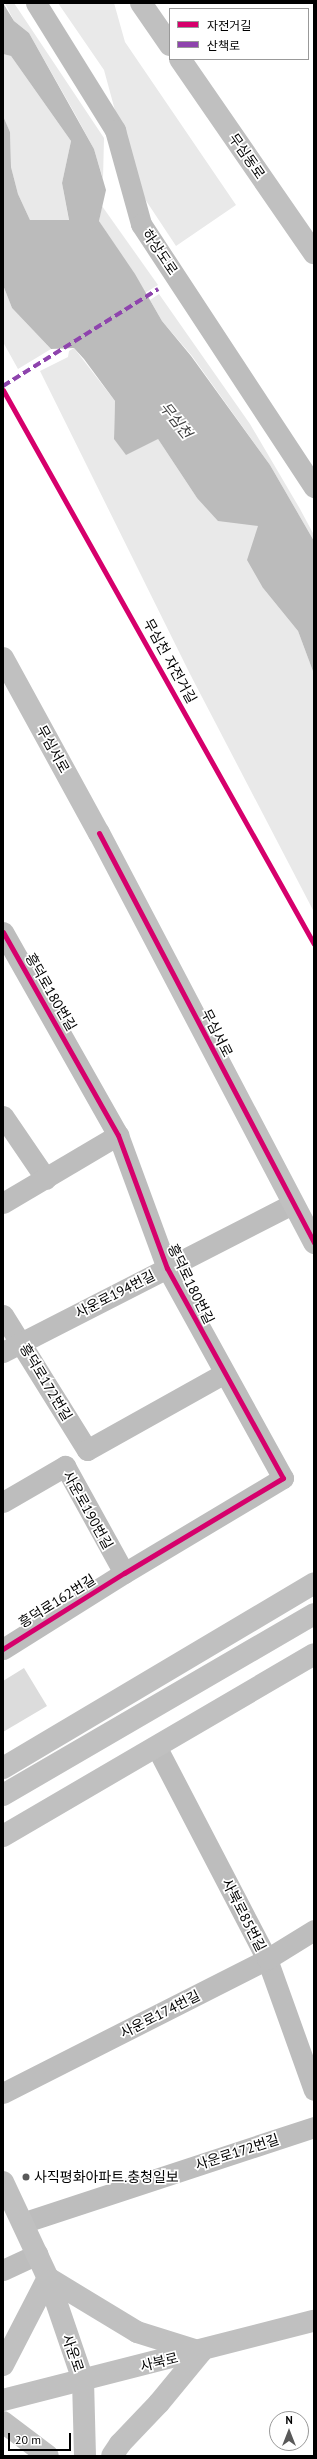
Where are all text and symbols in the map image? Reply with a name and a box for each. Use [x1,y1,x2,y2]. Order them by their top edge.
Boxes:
legend [169,8,309,60]
text: 자전거길 [207,18,251,33]
text: 산책로 [207,38,240,53]
street label: 무심동로 [225,130,269,182]
street label: 하상도로 [139,226,181,278]
water label: 무심천 [156,398,196,442]
street label: 무심천 자전거길 [140,616,200,706]
street label: 무심서로 [33,722,73,776]
street label: 흥덕로180번길 [22,950,80,1034]
street label: 무심서로 [198,1006,236,1060]
street label: 흥덕로180번길 [164,1241,218,1327]
street label: 사운로194번길 [72,1267,158,1321]
street label: 흥덕로172번길 [16,1340,76,1424]
street label: 사운로190번길 [59,1468,117,1552]
street label: 흥덕로162번길 [16,1571,98,1631]
street label: 사북로85번길 [218,1876,270,1954]
street label: 사운로174번길 [117,1987,203,2041]
street label: 사운로172번길 [193,2131,281,2173]
place label: 사직평화아파트.충청일보 [34,2169,179,2185]
marker: 사직평화아파트.충청일보 [21,2172,31,2182]
street label: 사운로 [59,2332,87,2374]
street label: 사북로 [138,2349,180,2375]
north arrow [269,2411,309,2451]
text: N [285,2413,293,2427]
scale bar [10,2425,73,2451]
text: 20 m [15,2432,41,2447]

